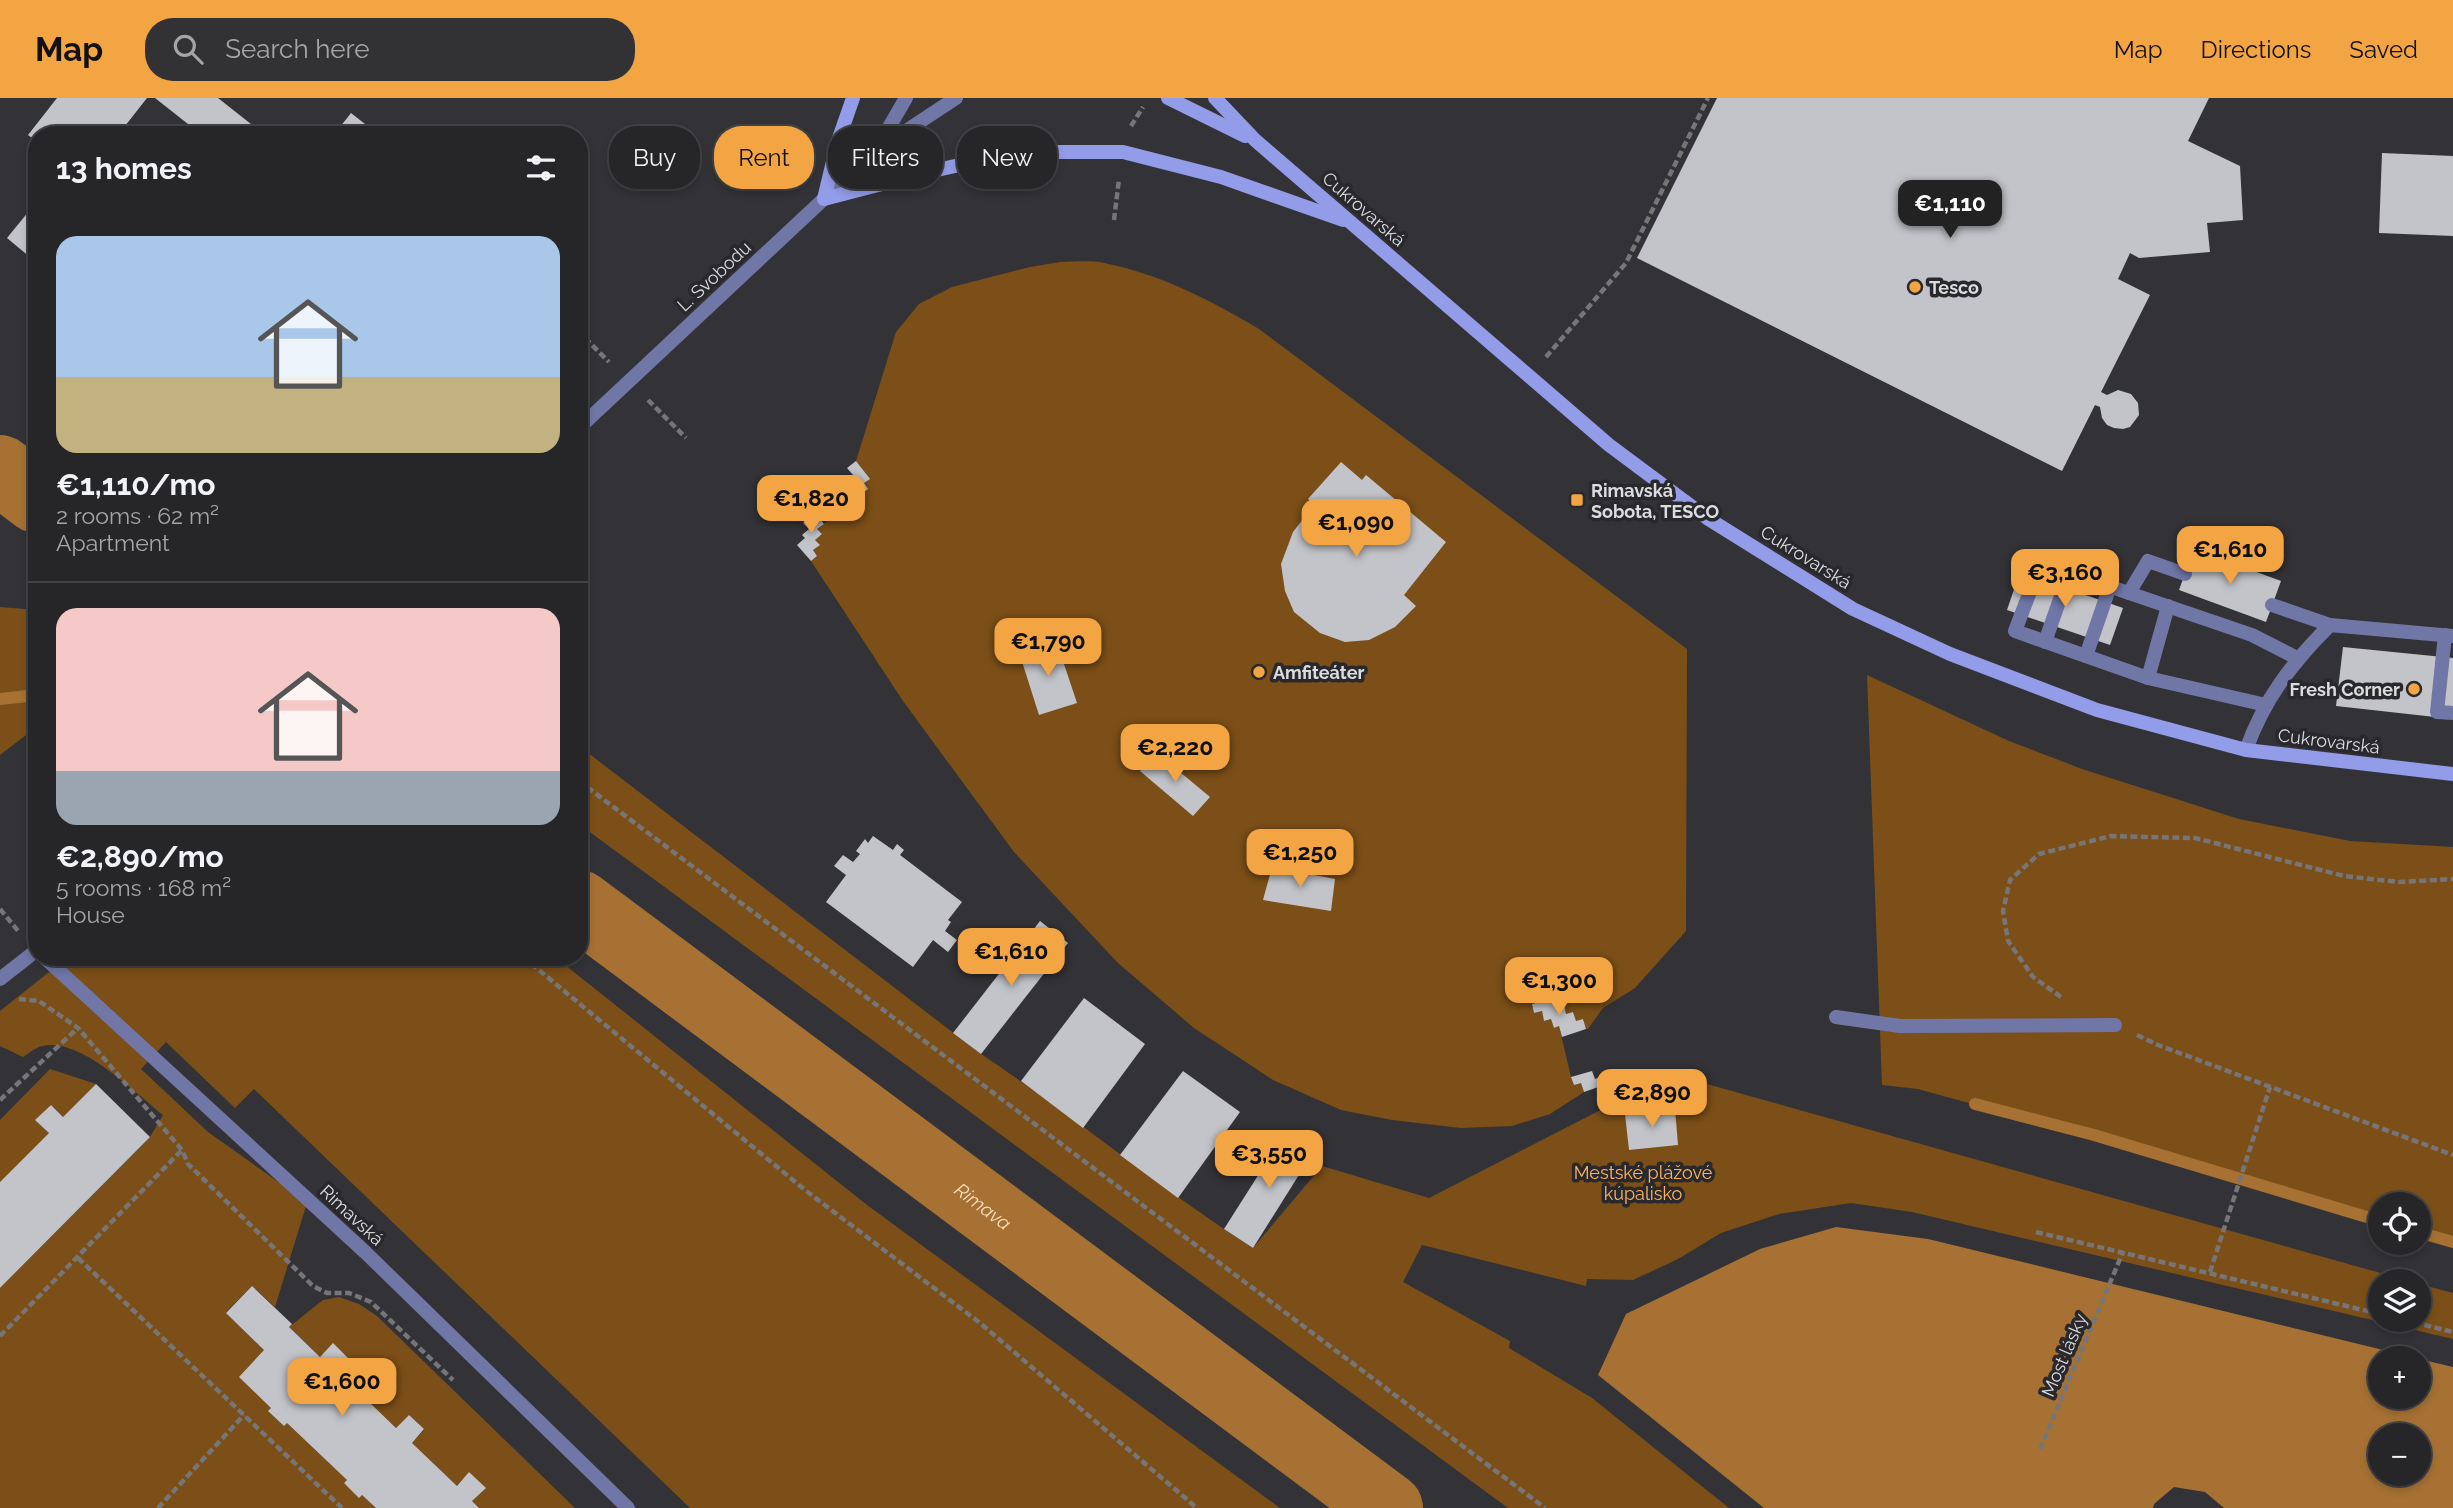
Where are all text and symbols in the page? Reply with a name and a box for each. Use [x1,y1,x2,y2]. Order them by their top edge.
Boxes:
search box [145,18,635,81]
text: Map [35,30,103,69]
icon: search [169,30,207,68]
text: Search here [225,34,370,64]
text: Map [2114,35,2163,64]
text: Directions [2201,35,2311,64]
text: Saved [2349,35,2418,64]
chip: Buy [609,126,700,189]
chip: Rent [714,126,814,189]
chip: Filters [828,126,943,189]
chip: New [957,126,1057,189]
icon: filters [522,149,560,187]
text: 13 homes [56,151,192,186]
street label: Cukrovarská [1318,167,1410,251]
pin: €1,110 [1893,180,2007,240]
text: €1,110 [1914,189,1986,216]
street label: L. Svobodu [673,237,755,315]
place label: Tesco [1929,277,1979,298]
marker: Tesco [1907,279,1923,295]
icon: home [245,281,371,407]
text: €1,110/mo [56,467,216,502]
pin: €1,820 [754,476,868,535]
place label: Rimavská Sobota, TESCO [1591,480,1720,522]
text: €1,820 [773,484,849,511]
marker: Rimavská Sobota, TESCO [1569,492,1585,508]
pin: €1,090 [1299,500,1413,559]
text: 2 rooms · 62 m² [56,502,219,529]
text: €1,090 [1318,508,1394,535]
street label: Cukrovarská [1757,521,1855,593]
pin: €1,610 [2173,526,2287,586]
text: Apartment [56,529,170,556]
text: €1,610 [2193,535,2267,562]
pin: €3,160 [2008,550,2122,609]
text: €3,160 [2027,558,2103,585]
pin: €1,790 [991,618,1105,678]
text: €1,790 [1010,627,1086,654]
icon: home [245,653,371,779]
place label: Amfiteáter [1273,662,1364,683]
marker: Amfiteáter [1251,664,1267,680]
place label: Fresh Corner [2290,679,2400,700]
marker: Fresh Corner [2406,681,2422,697]
pin: €2,220 [1118,724,1232,784]
street label: Cukrovarská [2277,724,2381,758]
text: €2,220 [1137,733,1213,760]
pin: €1,250 [1243,830,1357,889]
text: €1,250 [1263,838,1337,865]
text: €2,890/mo [56,839,224,874]
text: 5 rooms · 168 m² [56,874,231,901]
text: House [56,901,125,928]
pin: €1,610 [954,928,1068,988]
text: €1,610 [974,937,1048,964]
pin: €1,300 [1502,958,1616,1017]
text: €1,300 [1521,966,1597,993]
pin: €2,890 [1595,1070,1709,1129]
text: €2,890 [1613,1078,1691,1105]
pin: €3,550 [1212,1130,1326,1190]
text: €3,550 [1231,1139,1307,1166]
park label: Mestské plážové kúpalisko [1574,1162,1713,1204]
water label: Rimava [951,1178,1016,1234]
street label: Rimavská [316,1180,388,1250]
map controls [2368,1192,2431,1486]
button: locate [2368,1192,2431,1255]
button: layers [2368,1269,2431,1332]
street label: Most lásky [2037,1310,2091,1400]
button: + [2368,1346,2431,1409]
pin: €1,600 [285,1358,399,1418]
text: €1,600 [303,1367,381,1394]
button: − [2368,1423,2431,1486]

